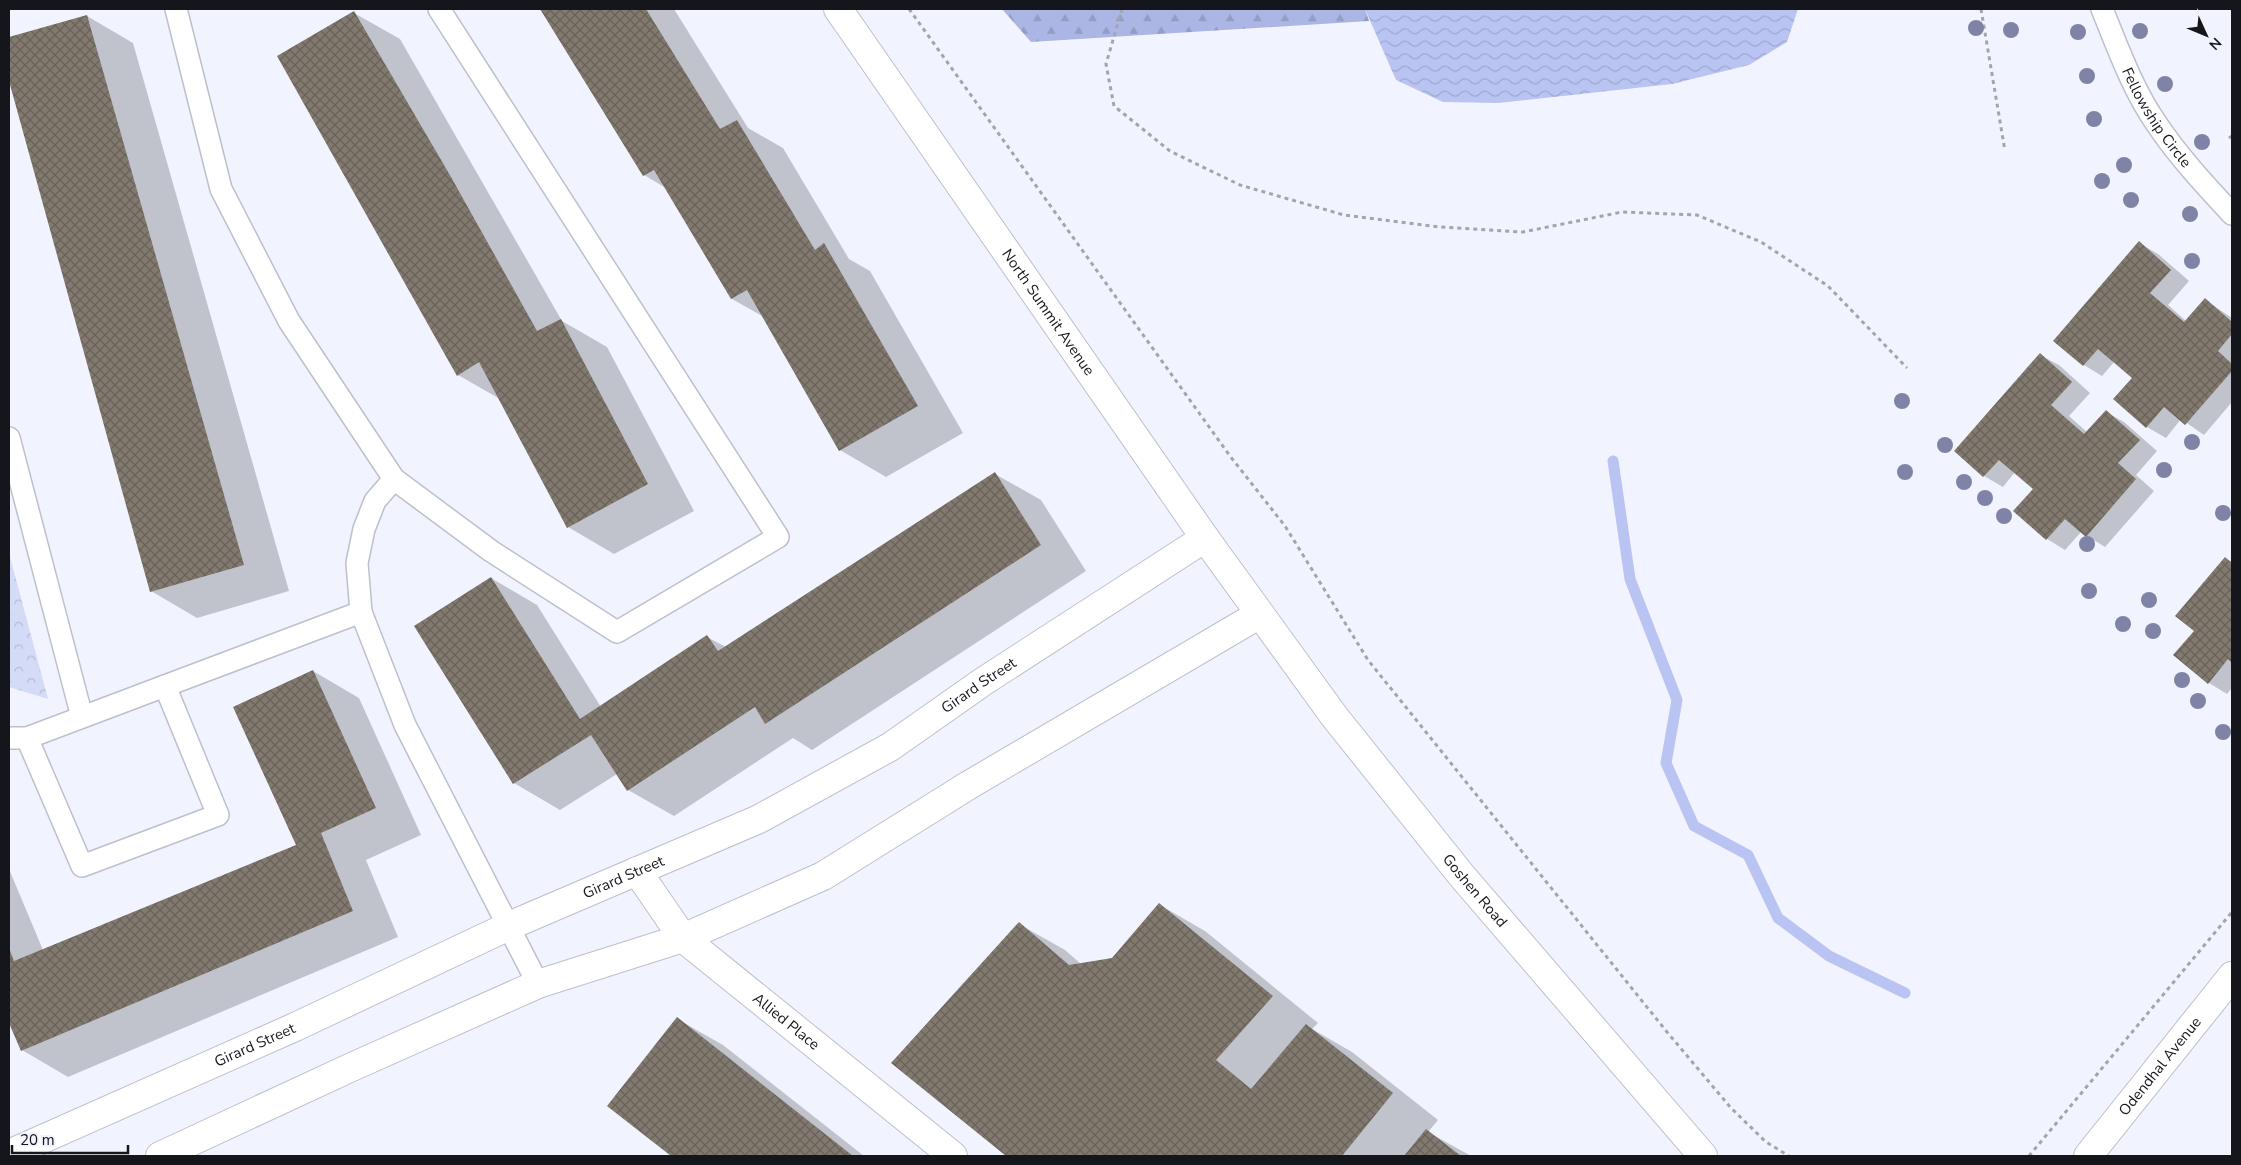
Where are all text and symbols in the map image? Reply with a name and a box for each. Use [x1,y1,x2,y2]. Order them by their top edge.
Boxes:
north arrow [2181,10,2231,60]
text: N [2205,33,2225,54]
street label: Fellowship Circle [2117,64,2196,172]
street label: North Summit Avenue [997,245,1099,379]
street label: Girard Street [937,652,1021,718]
street label: Goshen Road [1438,850,1512,931]
street label: Girard Street [580,851,668,903]
street label: Allied Place [749,988,824,1054]
street label: Odendhal Avenue [2114,1013,2206,1120]
street label: Girard Street [211,1018,299,1072]
scale bar [12,1122,129,1154]
text: 20 m [20,1130,55,1150]

